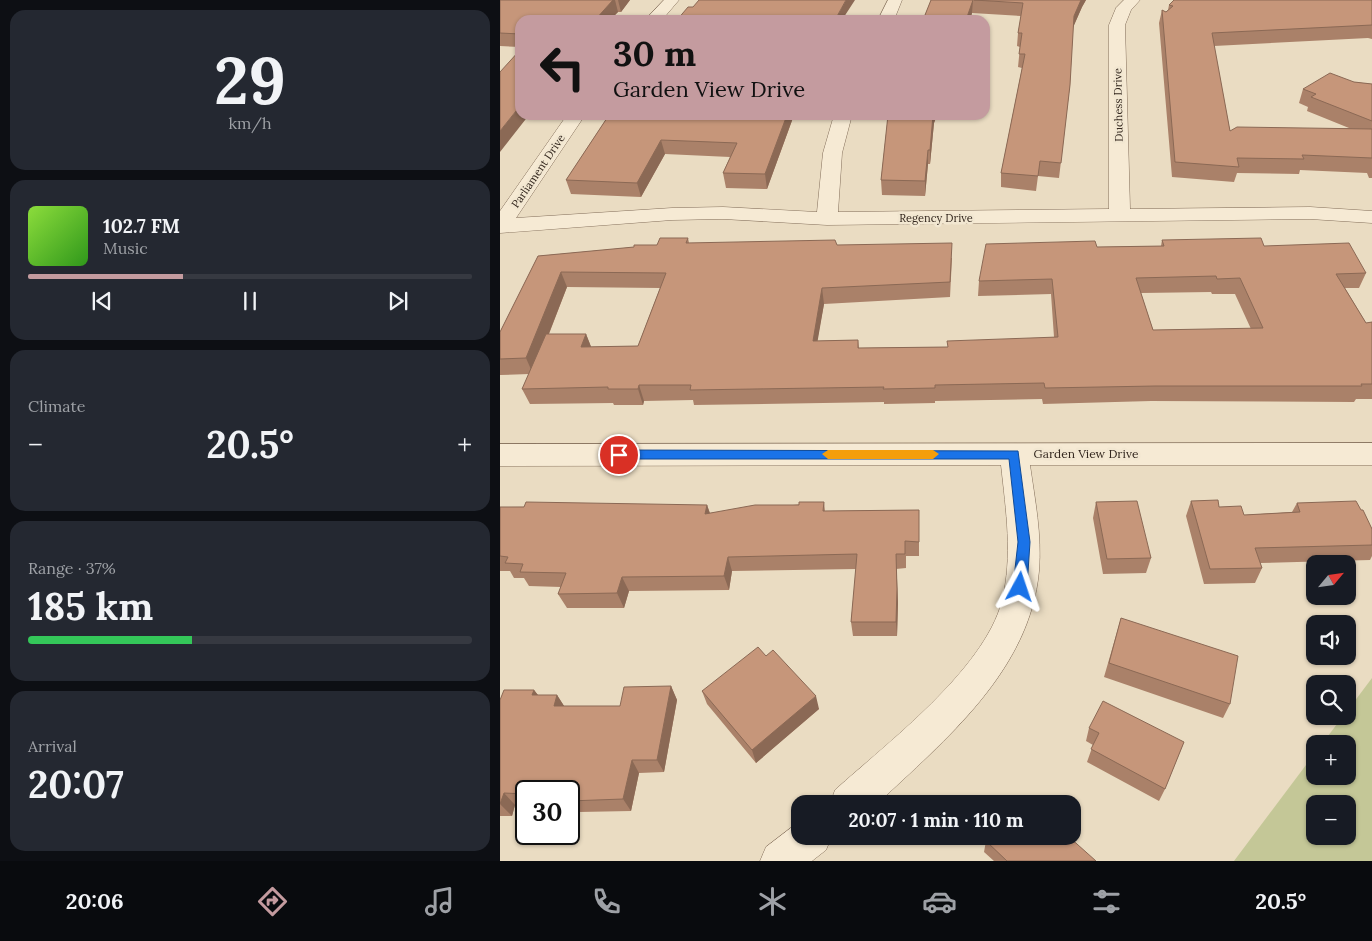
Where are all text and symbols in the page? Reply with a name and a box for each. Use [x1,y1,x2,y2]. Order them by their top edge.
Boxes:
text: 30 m [613,31,696,76]
icon: left [530,35,595,100]
text: 29 [214,39,286,122]
street label: Duchess Drive [1110,68,1126,142]
text: Garden View Drive [613,75,805,103]
text: km/h [228,113,272,133]
street label: Parliament Drive [508,131,568,210]
street label: Regency Drive [899,211,973,225]
text: 102.7 FM [103,214,180,238]
text: Music [103,238,148,258]
icon: previous [88,287,116,315]
icon: pause [236,287,264,315]
icon: next [384,287,412,315]
text: Climate [28,396,85,416]
text: 20.5° [206,420,294,468]
text: − [28,427,43,463]
text: + [457,427,472,463]
pin [598,434,640,476]
icon: arrive [605,441,633,469]
street label: Garden View Drive [1034,446,1139,461]
north arrow [1306,555,1356,605]
map controls [1306,555,1356,845]
text: Range · 37% [28,558,116,578]
position arrow [993,560,1045,612]
text: 185 km [28,582,153,630]
button: sound [1306,615,1356,665]
button: search [1306,675,1356,725]
button: + [1306,735,1356,785]
text: Arrival [28,736,77,756]
text: 20:07 [28,760,124,808]
speed limit sign: 30 [515,780,580,845]
button: − [1306,795,1356,845]
text: 20:07 · 1 min · 110 m [848,808,1024,832]
icon: directions [255,884,290,919]
icon: music [422,884,457,919]
icon: phone [589,884,624,919]
icon: climate [755,884,790,919]
icon: car [922,884,957,919]
icon: filters [1089,884,1124,919]
text: 20:06 [66,887,124,915]
text: 20.5° [1255,887,1306,915]

